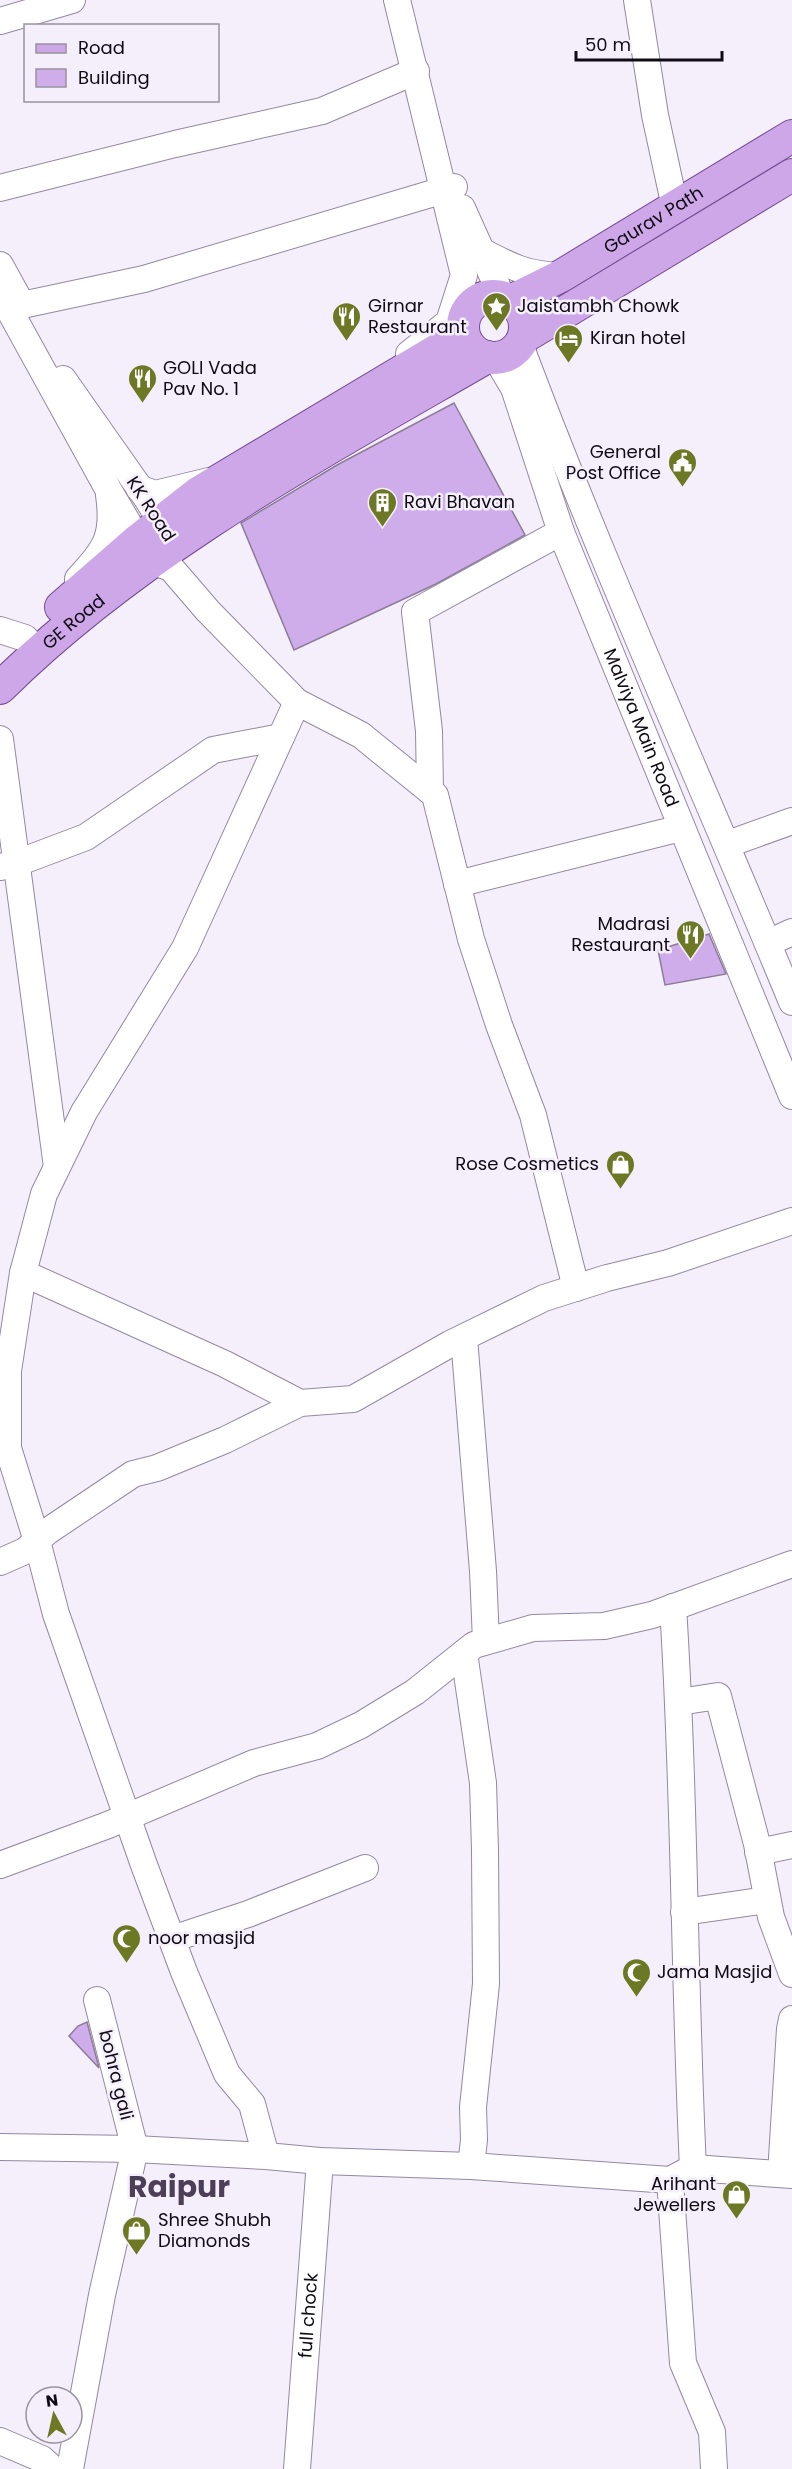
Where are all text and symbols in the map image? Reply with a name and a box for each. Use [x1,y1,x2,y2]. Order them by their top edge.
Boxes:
legend [24,24,219,102]
scale bar [576,24,722,62]
text: 50 m [585,32,631,57]
text: Road [78,35,125,60]
text: Building [78,65,150,90]
street label: Gaurav Path [599,180,708,259]
place icon: Jaistambh Chowk [480,290,512,332]
place label: Girnar Restaurant [368,293,467,339]
place label: Jaistambh Chowk [517,293,680,318]
restaurant icon: Girnar Restaurant [331,300,363,342]
hotel icon: Kiran hotel [553,322,585,364]
place label: Kiran hotel [590,325,686,350]
place label: GOLI Vada Pav No. 1 [163,355,257,401]
restaurant icon: GOLI Vada Pav No. 1 [126,362,158,404]
place label: General Post Office [566,439,661,485]
public building icon: General Post Office [666,446,698,488]
street label: KK Road [121,471,182,546]
building icon: Ravi Bhavan [367,486,399,528]
place label: Ravi Bhavan [404,489,515,514]
street label: GE Road [36,588,110,655]
street label: Malviya Main Road [598,645,685,811]
place label: Madrasi Restaurant [571,911,670,957]
restaurant icon: Madrasi Restaurant [675,918,707,960]
shop icon: Rose Cosmetics [604,1148,636,1190]
place label: Rose Cosmetics [455,1151,599,1176]
mosque icon: noor masjid [111,1922,143,1964]
place label: noor masjid [148,1925,255,1950]
mosque icon: Jama Masjid [620,1956,652,1998]
place label: Jama Masjid [657,1959,772,1984]
street label: bohra gali [93,2027,140,2123]
district label: Raipur [128,2165,230,2208]
place label: Arihant Jewellers [633,2171,716,2217]
shop icon: Arihant Jewellers [721,2178,753,2220]
place label: Shree Shubh Diamonds [158,2207,271,2253]
shop icon: Shree Shubh Diamonds [121,2214,153,2256]
street label: full chock [292,2271,324,2359]
north arrow [24,2385,84,2445]
text: N [44,2388,60,2413]

